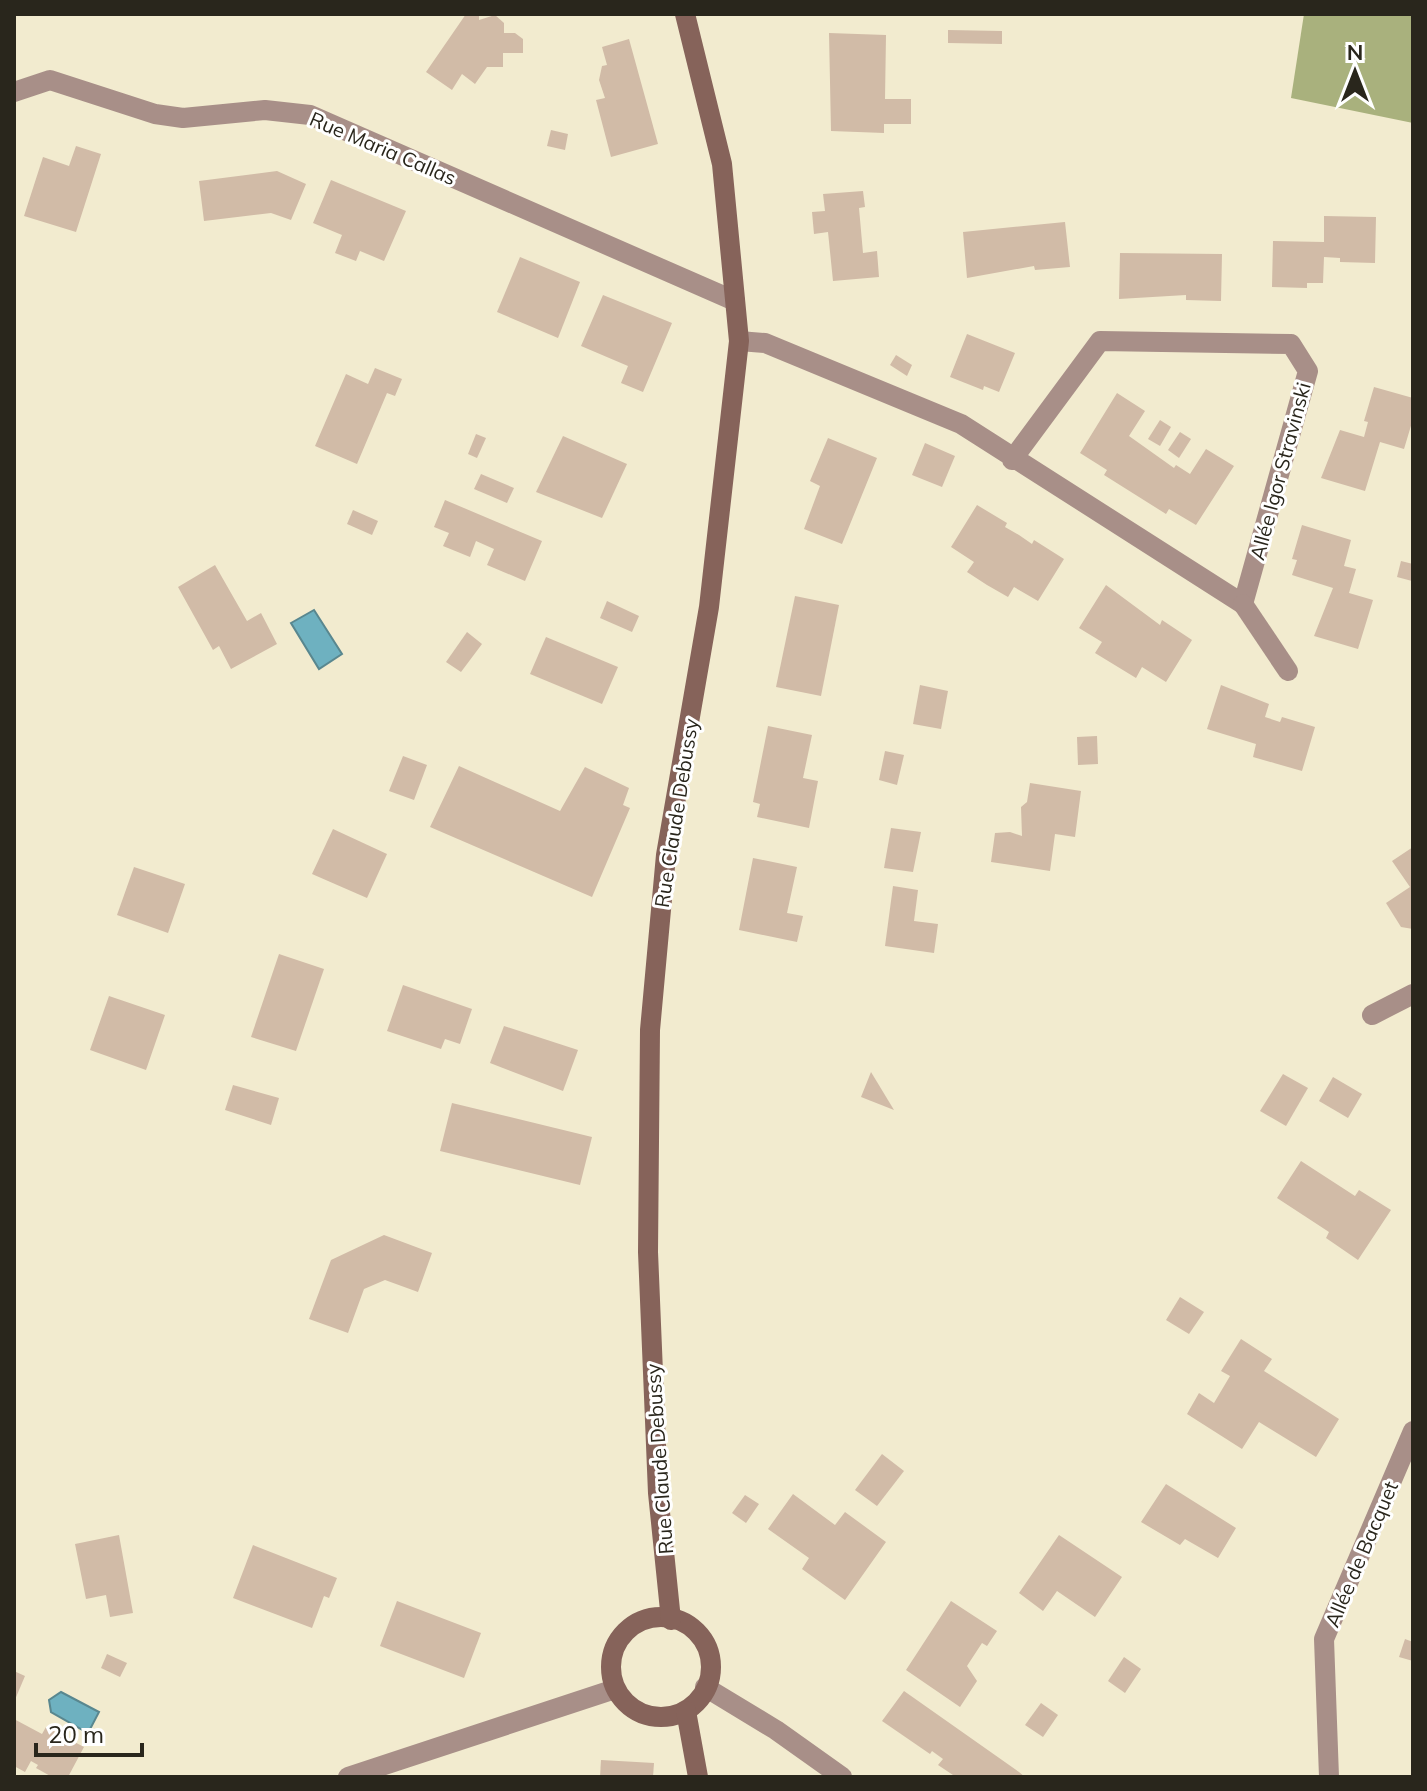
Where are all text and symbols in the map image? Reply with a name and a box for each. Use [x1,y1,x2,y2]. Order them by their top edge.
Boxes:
north arrow [1315,32,1395,112]
text: N [1347,38,1363,66]
street label: Rue Maria Callas [306,106,460,190]
street label: Allée Igor Stravinski [1244,379,1316,563]
street label: Rue Claude Debussy [649,716,703,909]
street label: Rue Claude Debussy [640,1362,678,1555]
street label: Allée de Bacquet [1319,1477,1403,1631]
scale bar [36,1707,142,1757]
text: 20 m [48,1719,104,1749]

